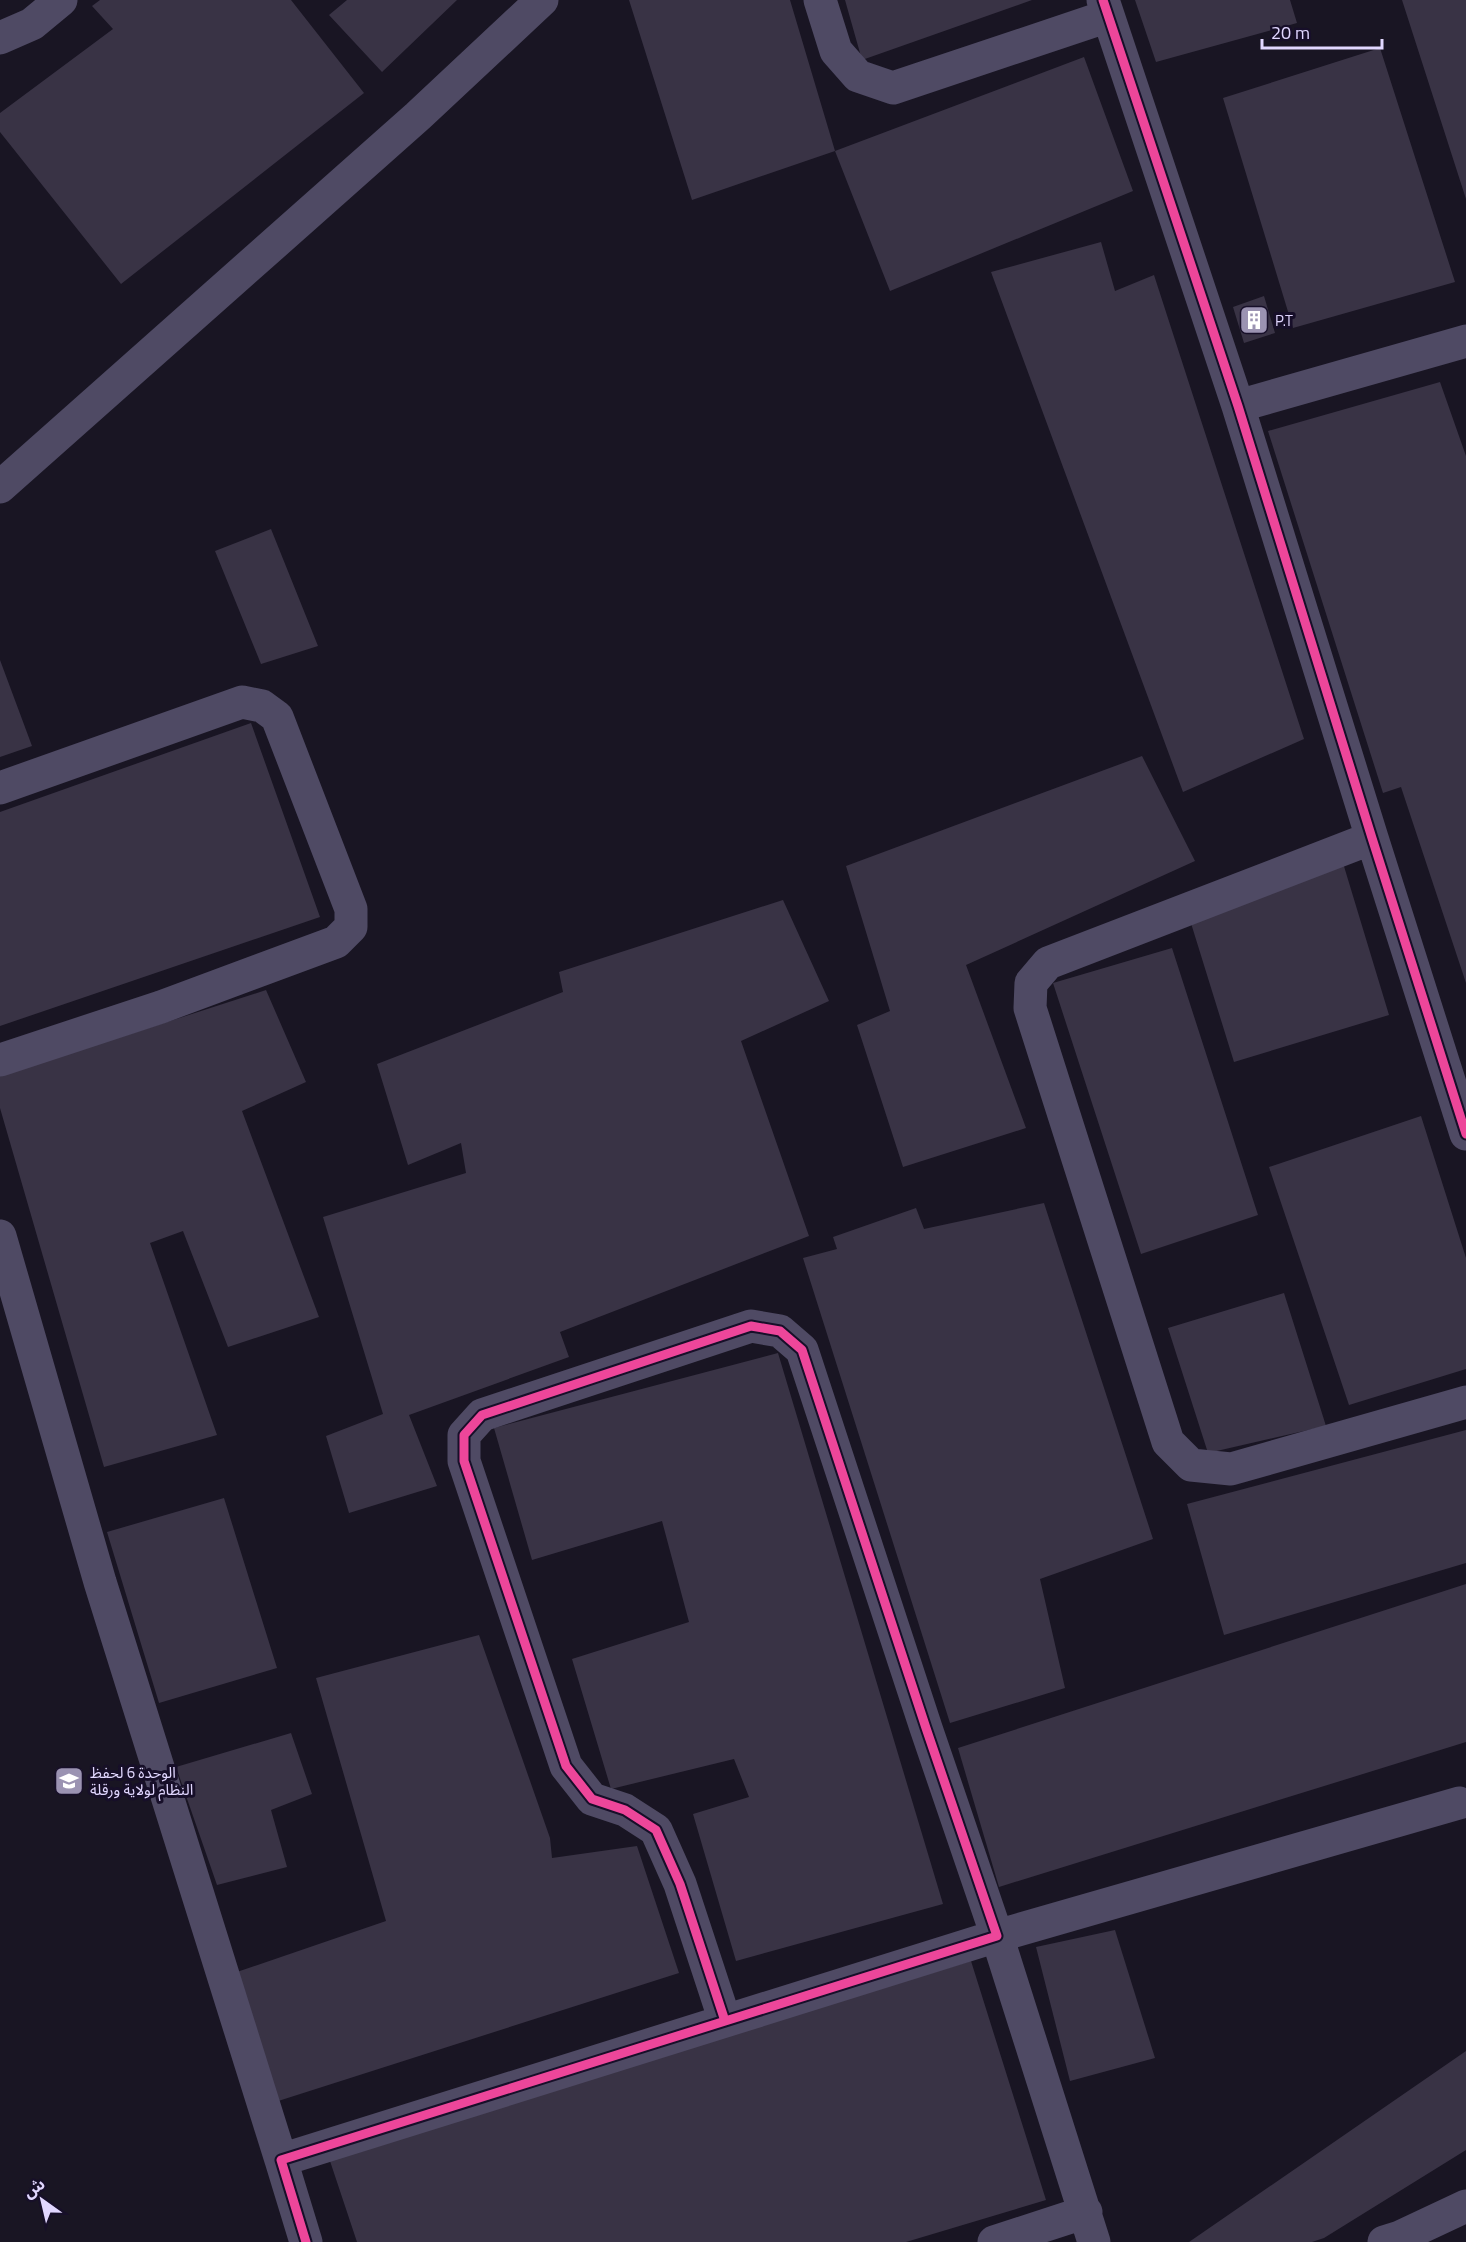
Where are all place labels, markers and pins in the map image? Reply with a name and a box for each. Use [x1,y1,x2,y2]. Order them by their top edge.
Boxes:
building icon: P.T [1238,304,1270,336]
place label: P.T [1275,309,1293,332]
place label: الوحدة 6 لحفظ النظام لولاية ورقلة [90,1761,193,1801]
school or university icon: الوحدة 6 لحفظ النظام لولاية ورقلة [53,1765,85,1797]

